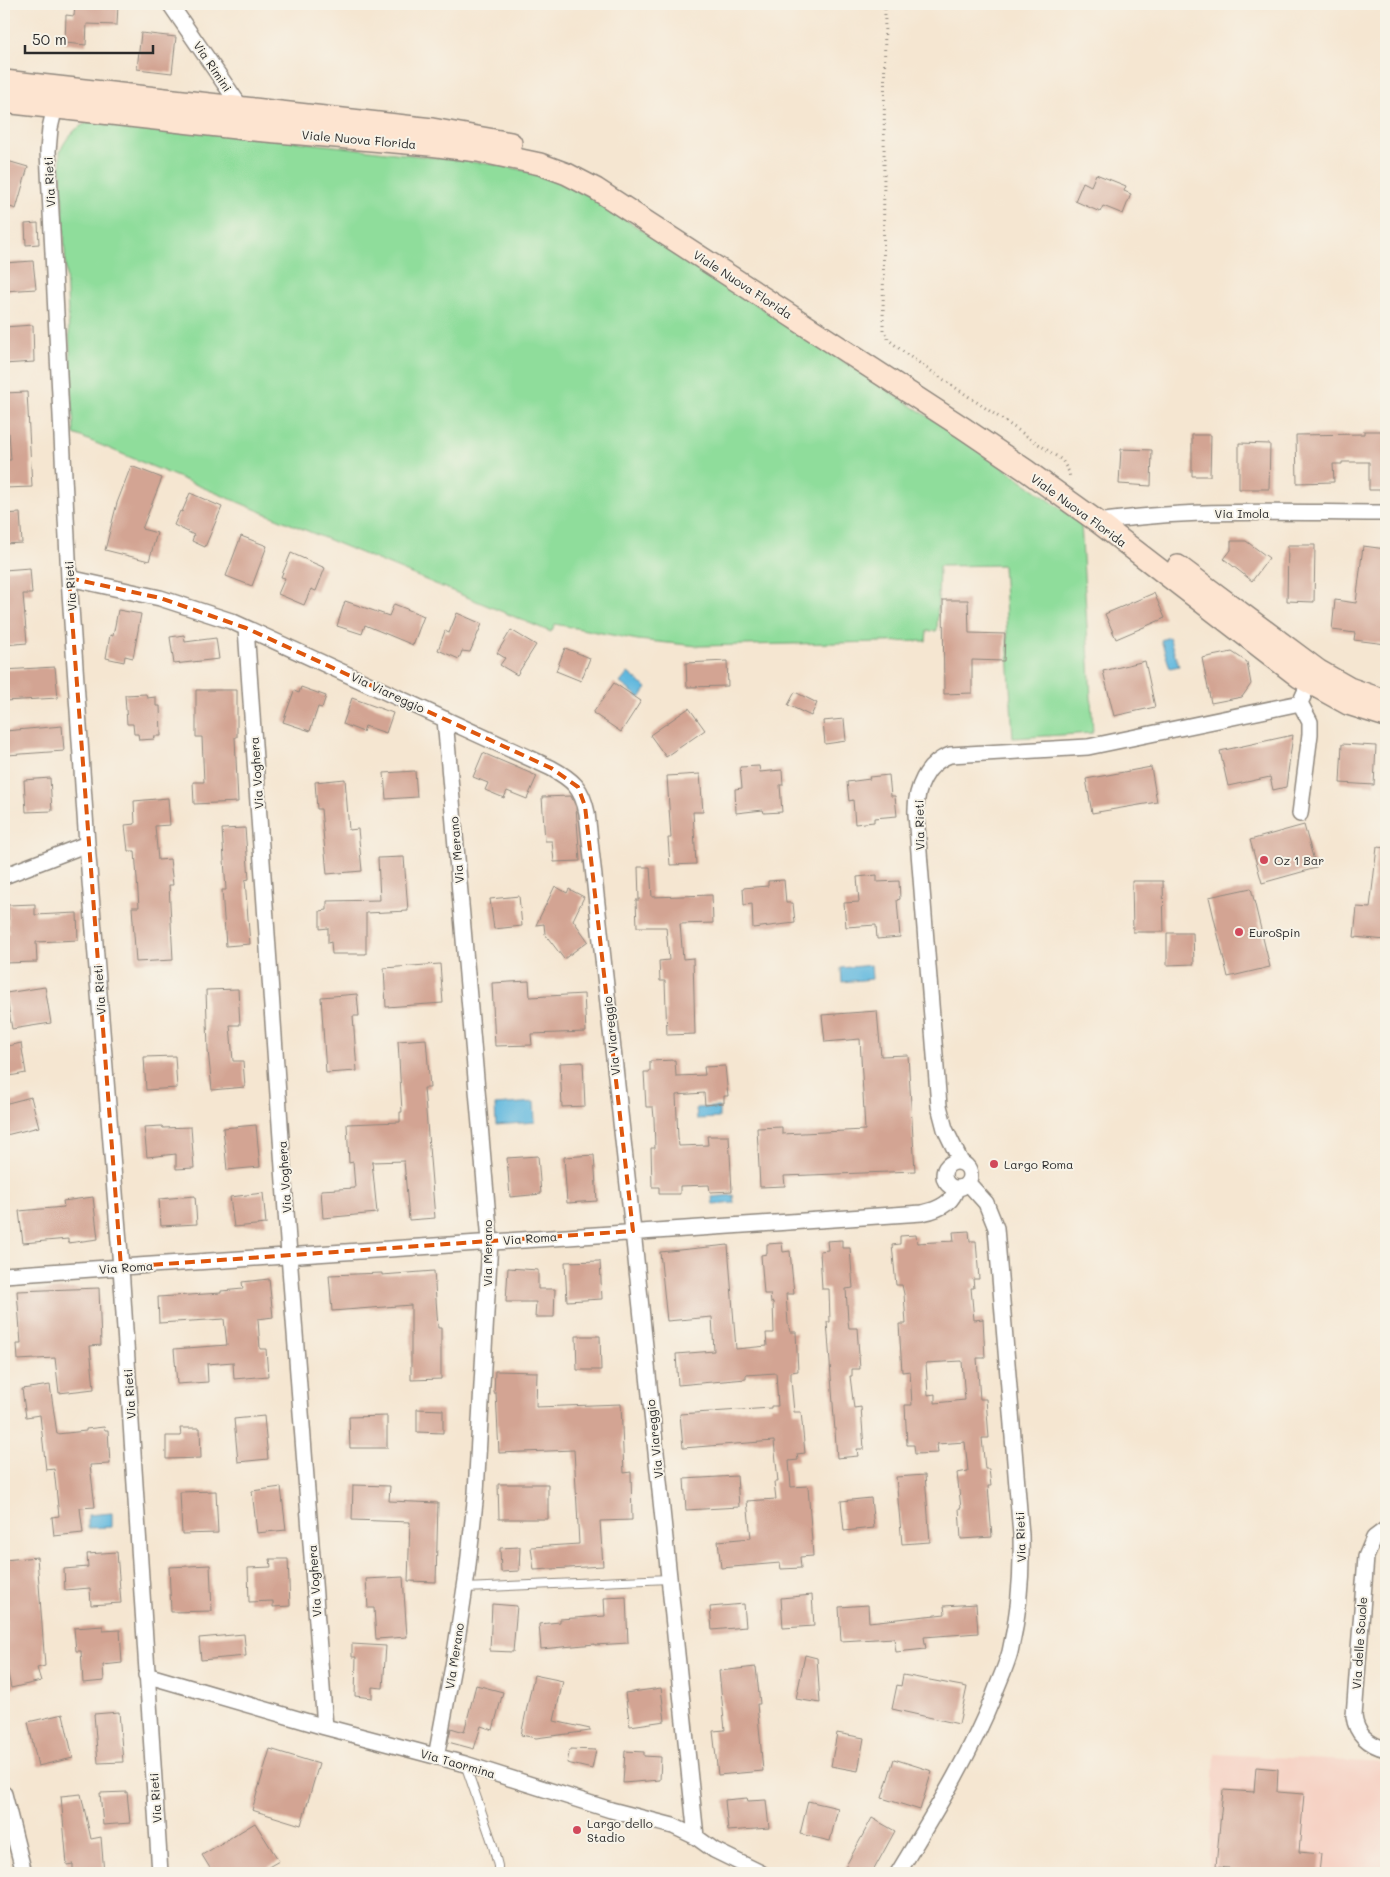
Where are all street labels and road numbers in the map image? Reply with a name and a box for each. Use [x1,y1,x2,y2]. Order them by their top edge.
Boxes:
street label: Via Rimini [190,38,236,94]
street label: Viale Nuova Florida [301,126,417,152]
street label: Via Rieti [40,156,58,208]
street label: Viale Nuova Florida [690,246,796,322]
street label: Viale Nuova Florida [1028,470,1130,550]
street label: Via Imola [1214,505,1270,521]
street label: Via Rieti [60,560,80,612]
street label: Via Viareggio [348,668,428,716]
street label: Via Voghera [246,736,266,810]
street label: Via Rieti [911,800,927,850]
street label: Via Merano [445,816,467,884]
street label: Via Rieti [89,964,109,1016]
street label: Via Viareggio [599,996,623,1076]
street label: Via Voghera [274,1140,294,1214]
street label: Via Merano [479,1220,495,1286]
street label: Via Roma [502,1228,558,1248]
street label: Via Roma [98,1257,154,1277]
street label: Via Rieti [119,1368,139,1420]
street label: Via Viareggio [642,1399,666,1479]
street label: Via Rieti [1011,1512,1029,1562]
street label: Via Voghera [304,1544,324,1618]
street label: Via delle Scuole [1348,1596,1370,1690]
street label: Via Merano [441,1622,467,1690]
street label: Via Taormina [419,1745,497,1781]
street label: Via Rieti [145,1772,165,1824]

